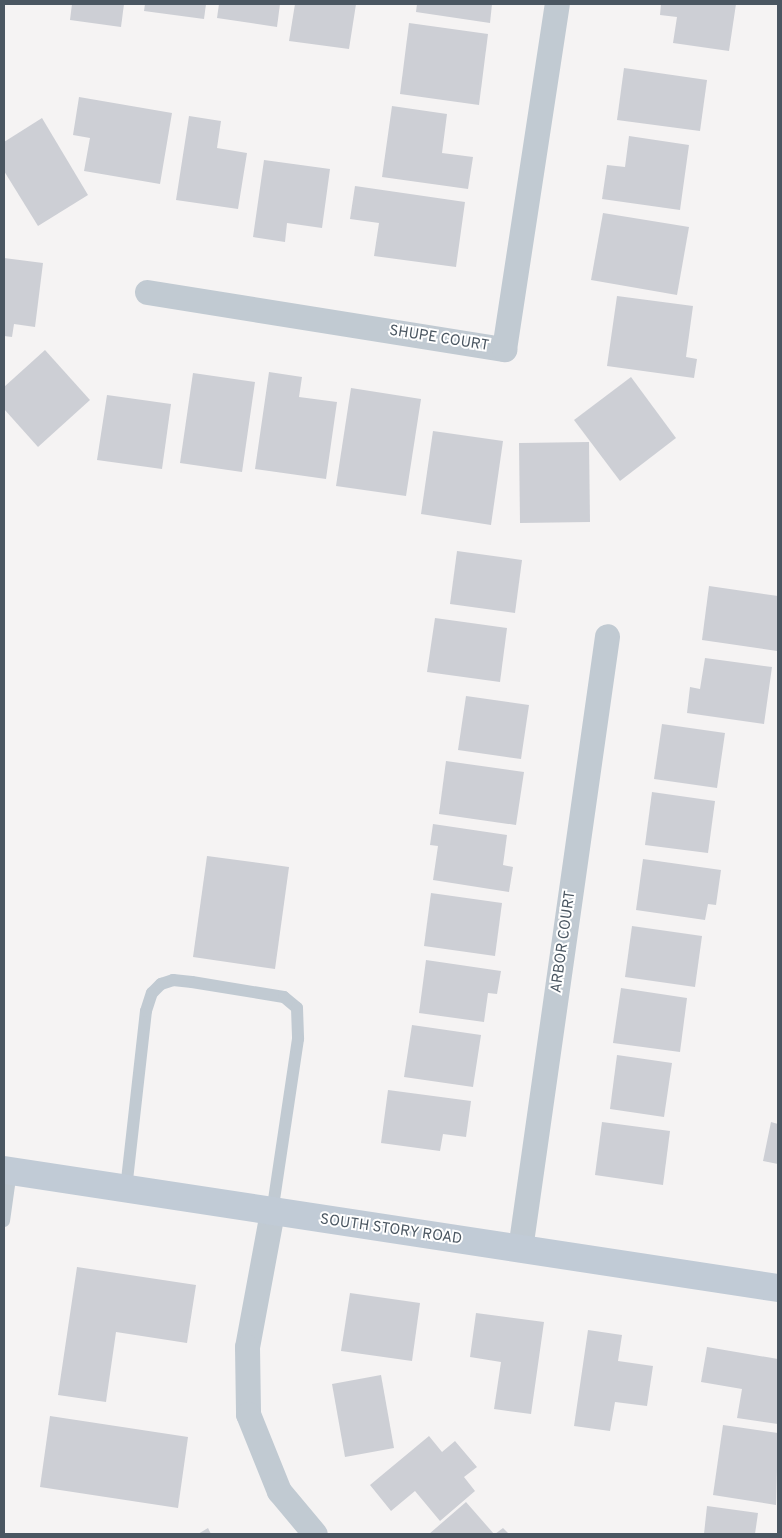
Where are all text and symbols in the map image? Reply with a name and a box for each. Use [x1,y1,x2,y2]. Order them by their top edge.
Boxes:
street label: SHUPE COURT [388,322,490,356]
street label: ARBOR COURT [548,890,580,994]
street label: SOUTH STORY ROAD [319,1211,463,1249]

